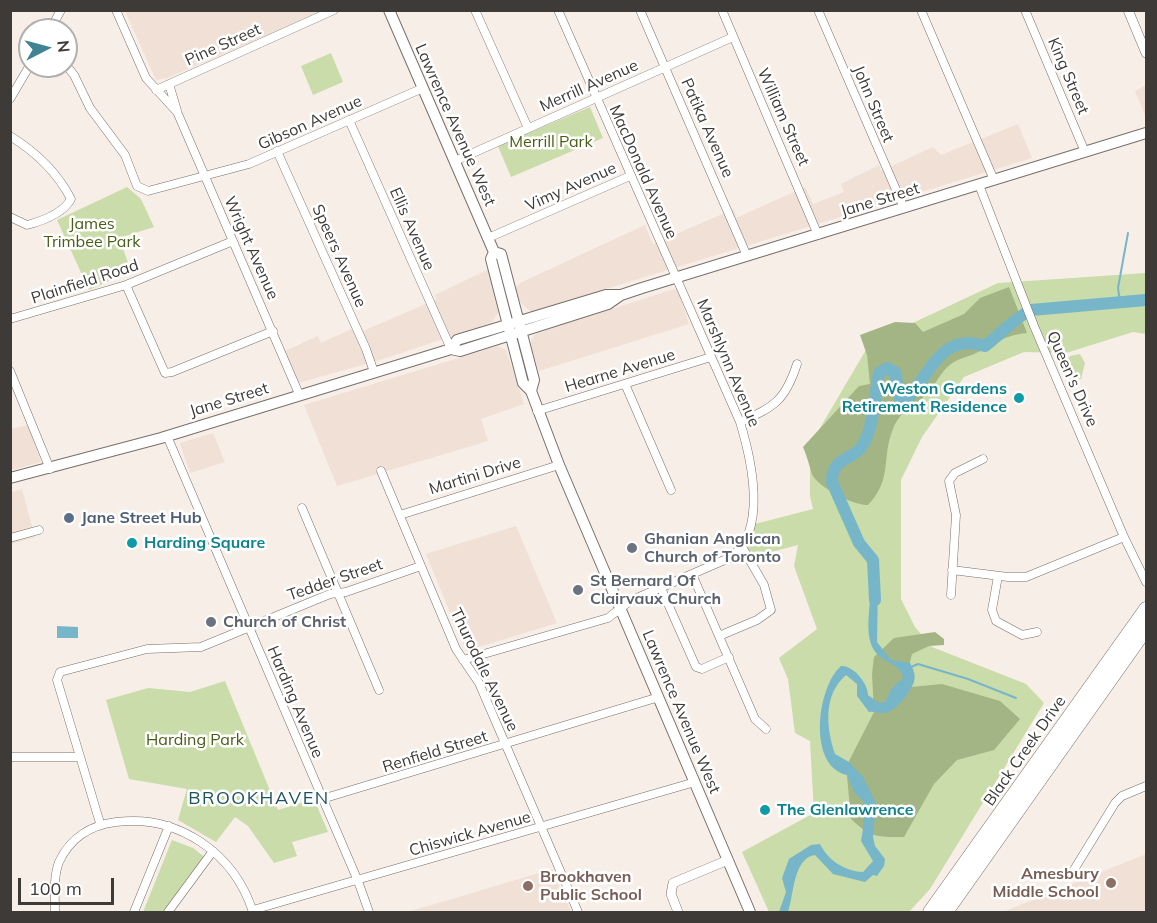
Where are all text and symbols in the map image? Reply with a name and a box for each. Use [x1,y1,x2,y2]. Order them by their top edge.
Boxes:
north arrow [18,18,78,78]
street label: Pine Street [182,20,264,70]
street label: King Street [1043,35,1093,117]
text: N [53,39,74,53]
street label: Lawrence Avenue West [411,41,499,209]
street label: Merrill Avenue [537,56,641,116]
street label: John Street [848,63,898,145]
street label: William Street [753,65,813,169]
street label: Patika Avenue [677,75,737,181]
street label: Gibson Avenue [255,92,365,154]
street label: MacDonald Avenue [605,102,681,242]
park label: Merrill Park [509,132,593,152]
street label: Vimy Avenue [523,158,619,216]
street label: Jane Street [838,179,922,221]
street label: Ellis Avenue [385,185,439,273]
street label: Wright Avenue [220,193,282,303]
street label: Speers Avenue [308,202,370,310]
park label: James Trimbee Park [44,214,140,252]
street label: Plainfield Road [29,256,141,308]
street label: Marshlynn Avenue [692,296,764,430]
street label: Queen's Drive [1042,328,1102,430]
street label: Hearne Avenue [563,345,677,397]
street label: Jane Street [187,379,271,421]
place label: Weston Gardens Retirement Residence [842,379,1007,417]
marker: Weston Gardens Retirement Residence [1012,391,1026,405]
street label: Martini Drive [427,453,523,499]
place label: Jane Street Hub [81,508,202,528]
marker: Jane Street Hub [62,511,76,525]
place label: Ghanian Anglican Church of Toronto [644,529,781,567]
place label: Harding Square [144,533,265,553]
marker: Harding Square [125,536,139,550]
marker: Ghanian Anglican Church of Toronto [625,541,639,555]
street label: Tedder Street [285,555,385,605]
place label: St Bernard Of Clairvaux Church [590,571,721,609]
marker: St Bernard Of Clairvaux Church [571,583,585,597]
street label: Thurodale Avenue [446,605,522,735]
place label: Church of Christ [223,612,346,632]
marker: Church of Christ [204,615,218,629]
street label: Lawrence Avenue West [638,627,724,797]
street label: Harding Avenue [263,643,327,761]
street label: Black Creek Drive [980,692,1070,810]
street label: Renfield Street [380,727,490,777]
park label: Harding Park [146,730,244,750]
district label: BROOKHAVEN [188,788,330,810]
place label: The Glenlawrence [777,800,914,820]
marker: The Glenlawrence [758,803,772,817]
street label: Chiswick Avenue [407,807,533,861]
place label: Amesbury Middle School [993,864,1099,902]
scale bar [21,866,117,904]
place label: Brookhaven Public School [540,867,642,905]
marker: Amesbury Middle School [1104,876,1118,890]
text: 100 m [29,877,82,900]
marker: Brookhaven Public School [521,879,535,893]

